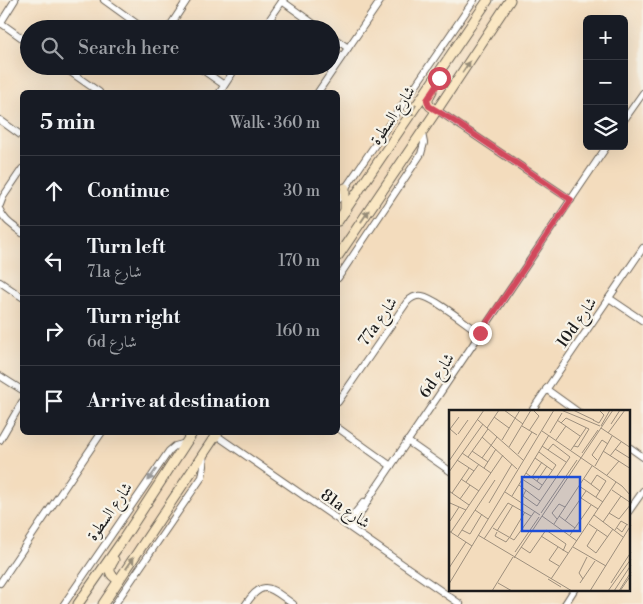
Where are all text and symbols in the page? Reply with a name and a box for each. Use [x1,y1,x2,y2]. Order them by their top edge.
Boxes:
map controls [583,15,628,150]
button: + [583,15,628,60]
search box [20,20,340,75]
icon: search [38,34,66,62]
text: Search here [78,36,179,60]
button: − [583,60,628,105]
one-way arrow [461,61,471,74]
route start [428,67,451,90]
street label: شارع السطوة [366,82,422,150]
one-way arrow [408,104,417,118]
button: layers [583,105,628,150]
text: 5 min [40,110,95,136]
text: Walk · 360 m [230,113,320,133]
icon: ahead [40,177,68,205]
text: Continue [87,179,170,203]
text: 30 m [283,181,320,201]
one-way arrow [360,209,370,223]
text: Turn left [87,235,166,259]
icon: left [40,247,68,275]
text: 170 m [278,251,320,271]
text: 71a شارع [87,262,142,282]
street label: 77a شارع [354,293,404,352]
street label: 10d شارع [552,293,604,353]
text: Turn right [87,305,180,329]
icon: right [40,317,68,345]
text: 160 m [276,321,320,341]
route end [469,322,492,345]
text: 6d شارع [87,332,137,352]
street label: 6d شارع [415,349,462,404]
icon: arrive [40,387,68,415]
text: Arrive at destination [87,389,270,413]
inset map [449,410,630,592]
one-way arrow [147,468,157,482]
street label: شارع السطوة [83,479,140,546]
street label: 81a شارع [315,485,374,535]
one-way arrow [125,557,135,570]

